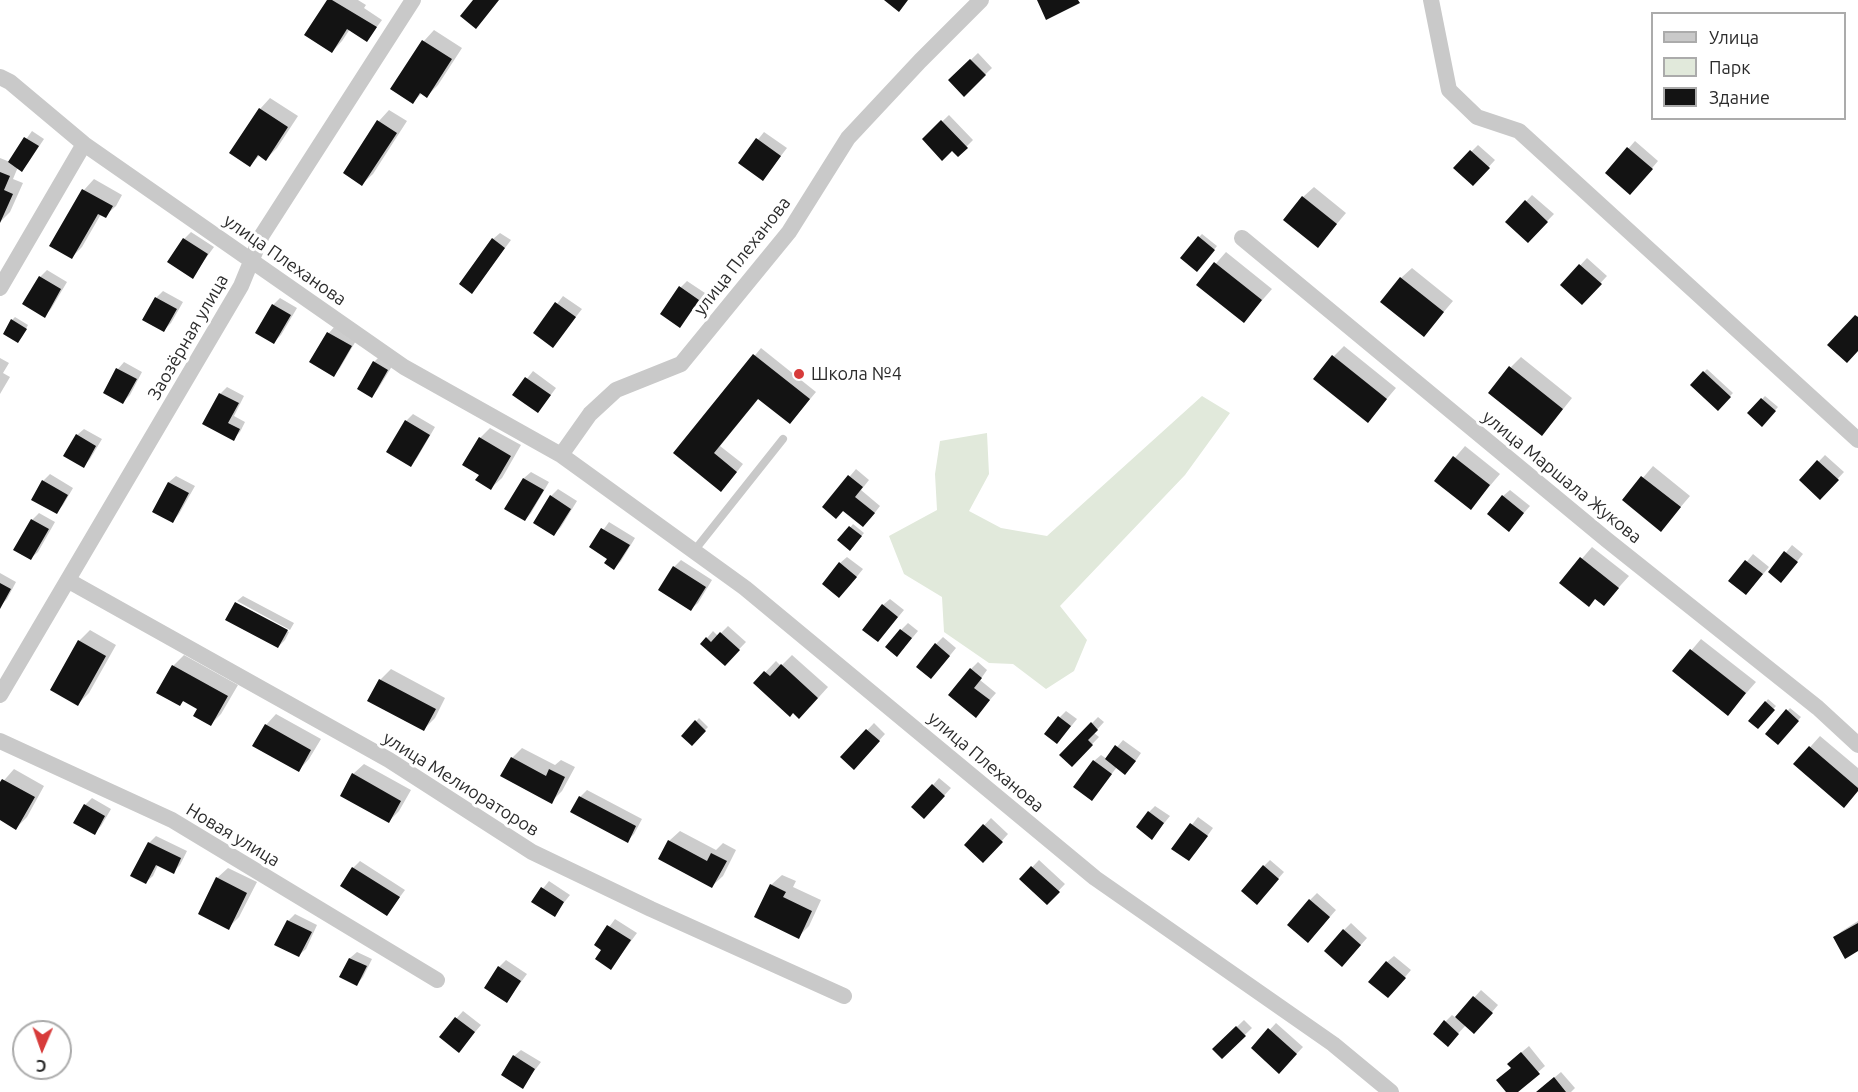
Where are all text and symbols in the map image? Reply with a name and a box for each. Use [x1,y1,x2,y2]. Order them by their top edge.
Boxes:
legend [1651,12,1846,120]
text: Улица [1709,27,1759,47]
text: Парк [1709,57,1750,77]
text: Здание [1709,87,1770,107]
street label: улица Плеханова [689,192,795,320]
street label: улица Плеханова [219,210,351,310]
street label: Заозёрная улица [143,270,233,404]
place label: Школа №4 [811,363,902,385]
marker: Школа №4 [792,367,806,381]
street label: улица Маршала Жукова [1478,406,1646,548]
street label: улица Плеханова [924,707,1048,817]
street label: улица Мелиораторов [379,727,543,841]
street label: Новая улица [182,799,284,871]
north arrow [12,1020,72,1080]
text: С [36,1057,47,1075]

